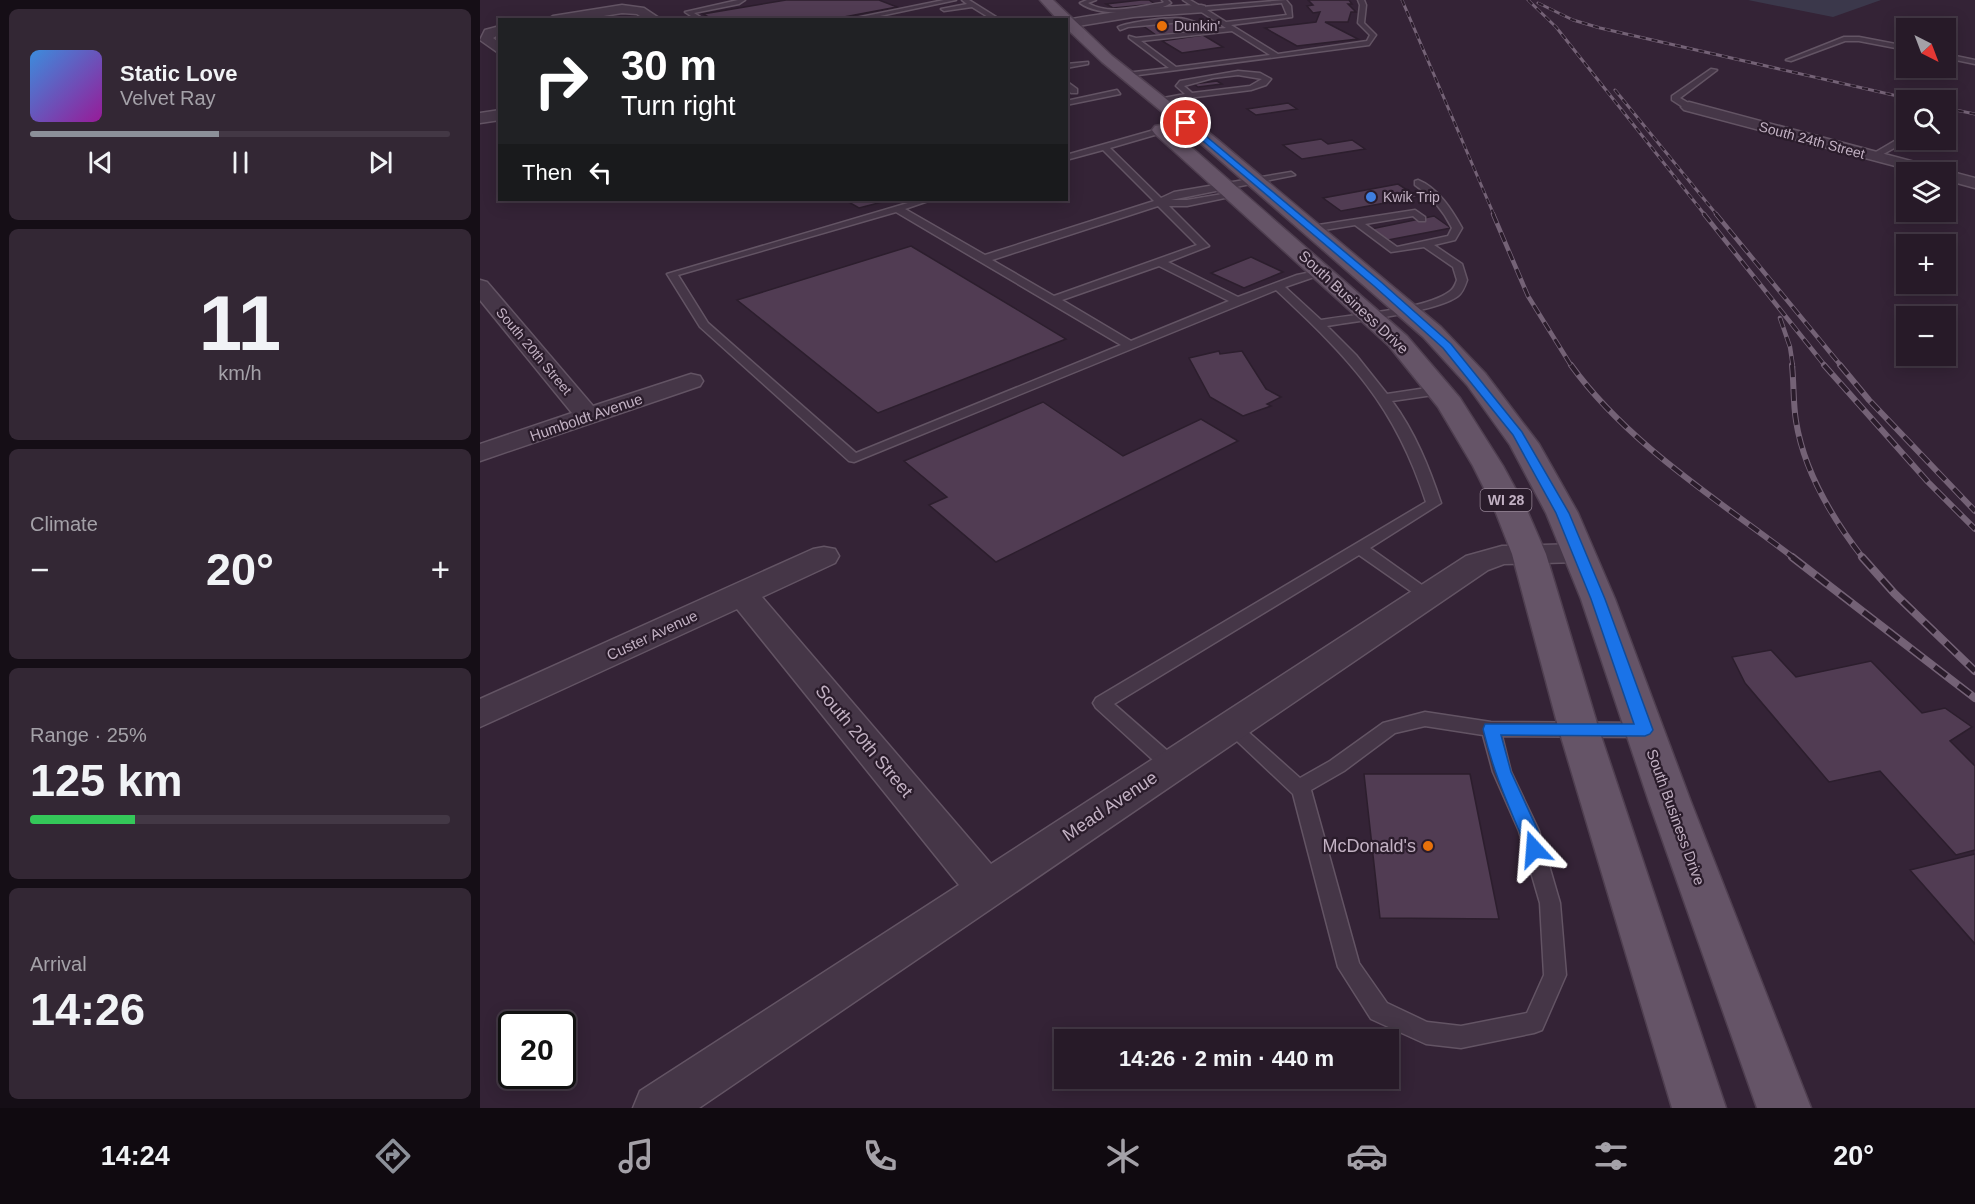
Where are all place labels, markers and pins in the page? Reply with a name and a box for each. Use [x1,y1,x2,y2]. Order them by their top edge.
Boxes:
place label: Dunkin' [1174,18,1220,34]
marker: Dunkin' [1155,19,1169,33]
pin [1160,97,1211,148]
place label: Kwik Trip [1383,189,1440,205]
marker: Kwik Trip [1364,190,1378,204]
place label: McDonald's [1323,836,1416,856]
marker: McDonald's [1421,839,1435,853]

